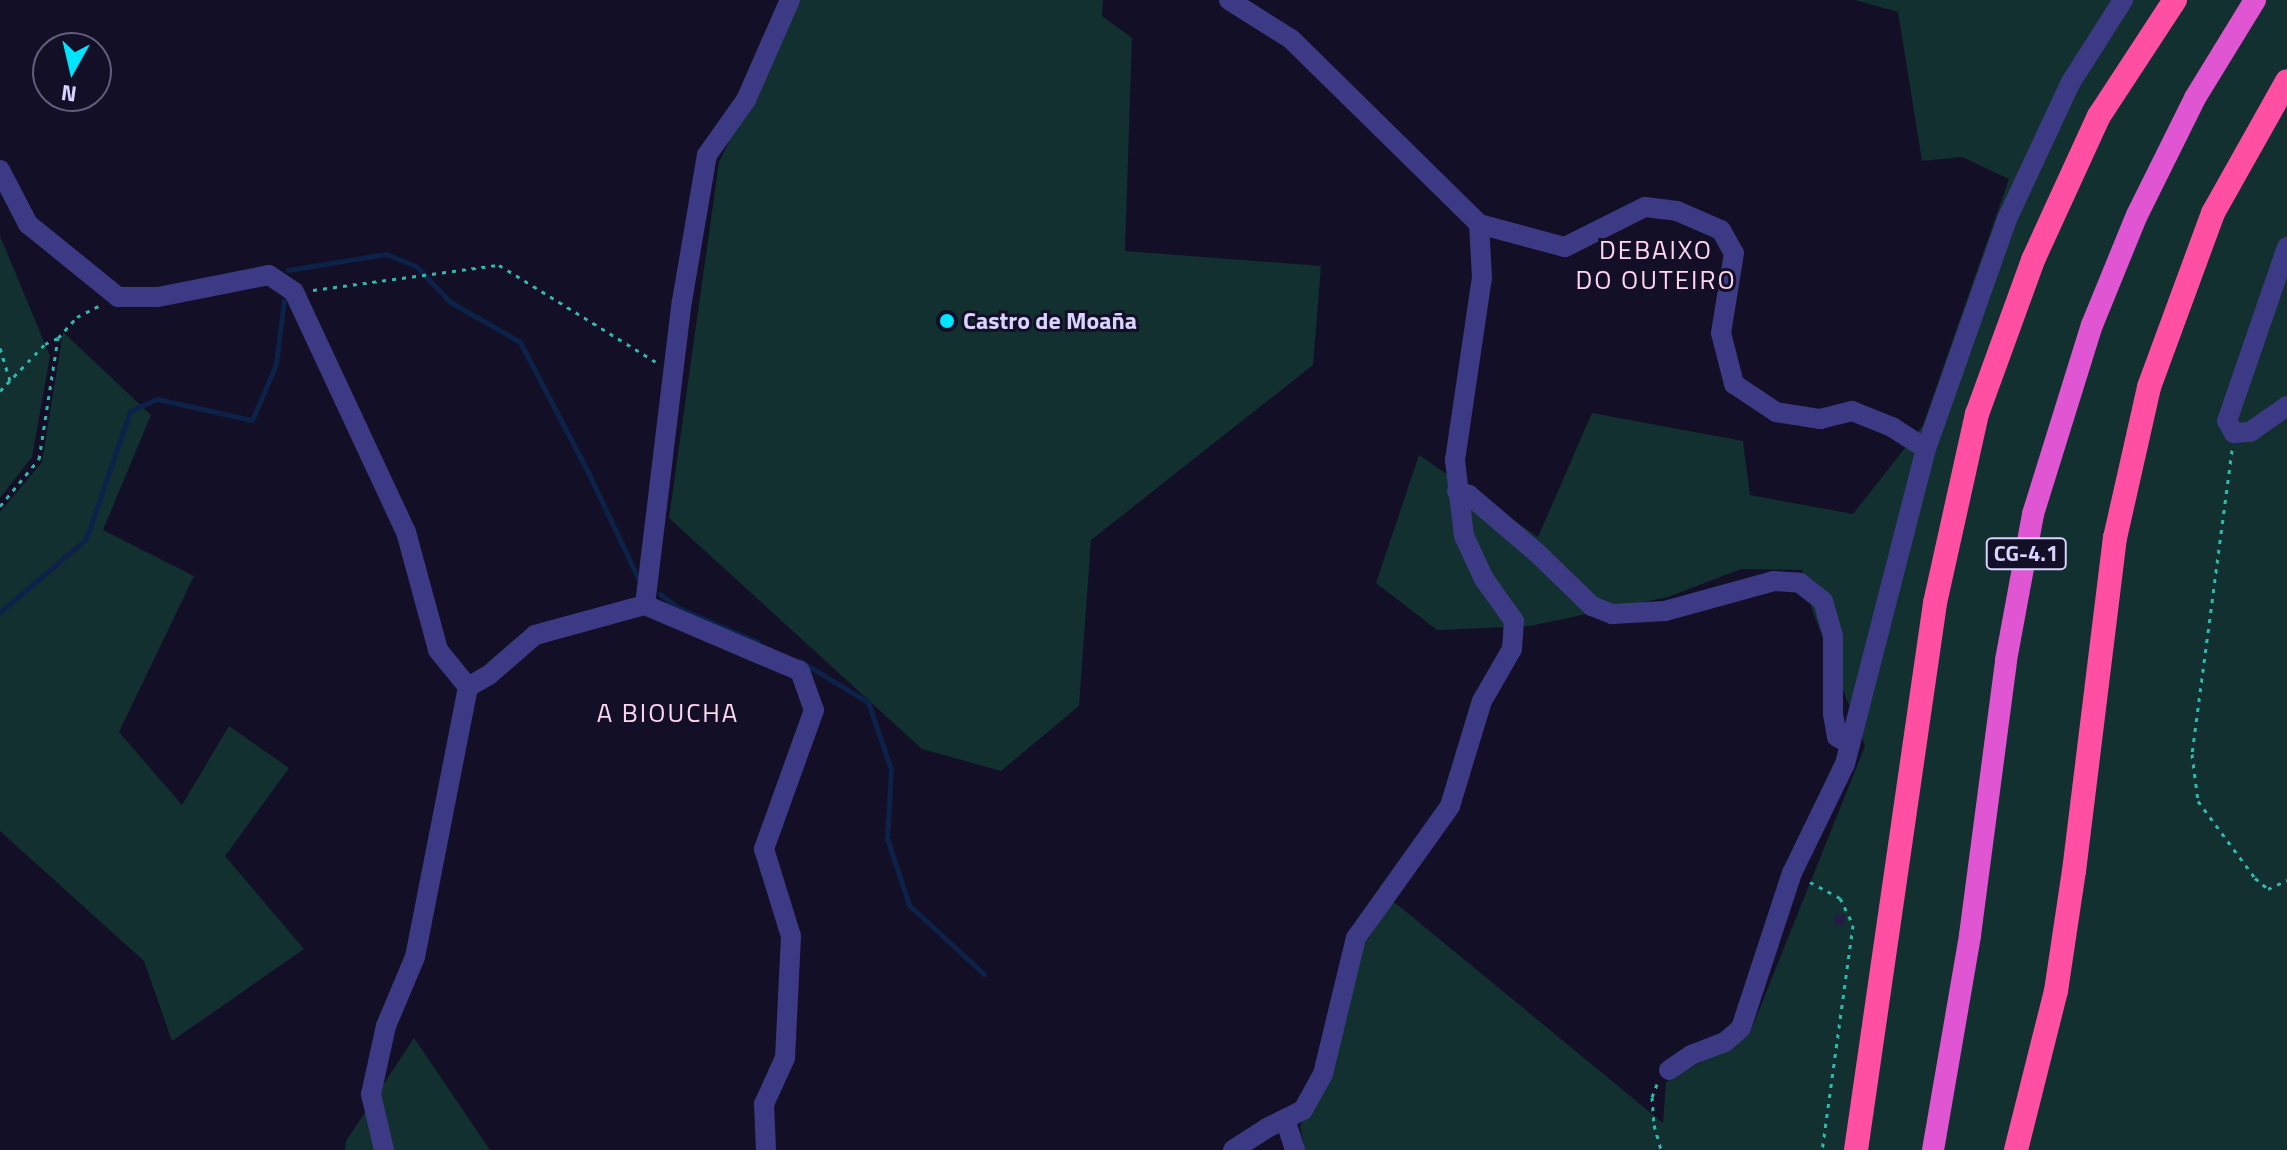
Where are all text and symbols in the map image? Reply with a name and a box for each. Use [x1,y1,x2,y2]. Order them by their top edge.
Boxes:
north arrow [32,32,112,112]
text: N [59,76,79,112]
district label: DEBAIXO DO OUTEIRO [1575,234,1737,296]
place label: Castro de Moaña [963,307,1137,335]
marker: Castro de Moaña [938,312,956,330]
road number: CG-4.1 [1984,536,2068,572]
district label: A BIOUCHA [597,697,739,729]

